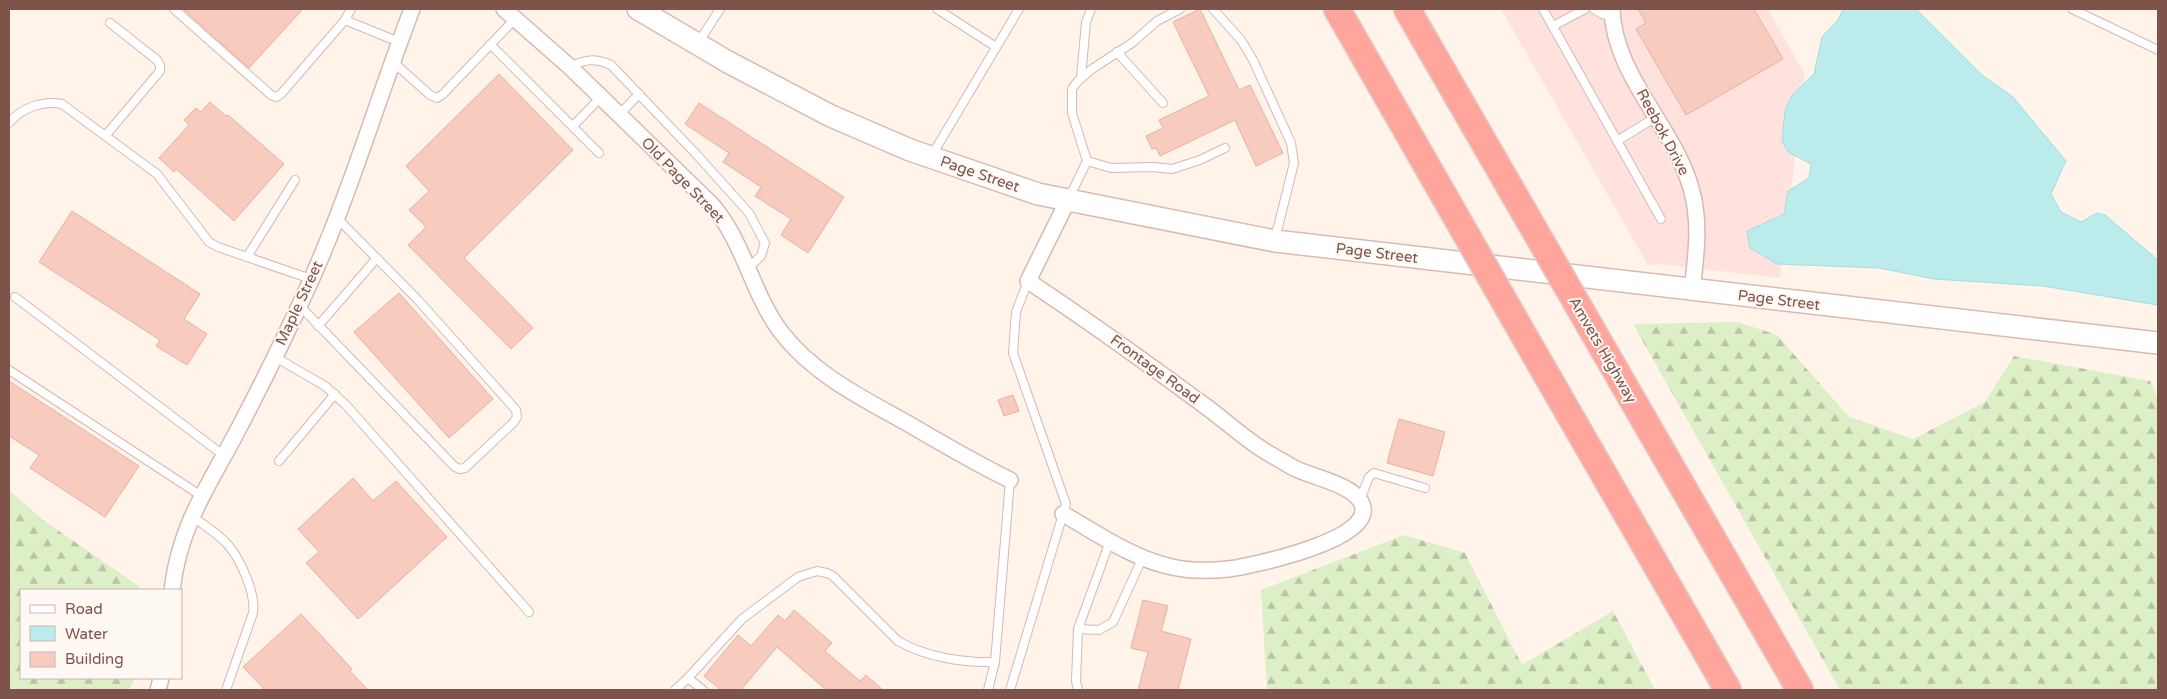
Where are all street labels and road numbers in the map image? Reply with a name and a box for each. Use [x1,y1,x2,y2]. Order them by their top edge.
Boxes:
street label: Reebok Drive [1633,86,1693,178]
street label: Old Page Street [638,133,729,227]
street label: Page Street [938,152,1022,196]
street label: Page Street [1335,239,1419,267]
street label: Maple Street [272,258,327,348]
street label: Page Street [1737,286,1821,314]
street label: Amvets Highway [1565,294,1641,406]
street label: Frontage Road [1107,331,1203,407]

